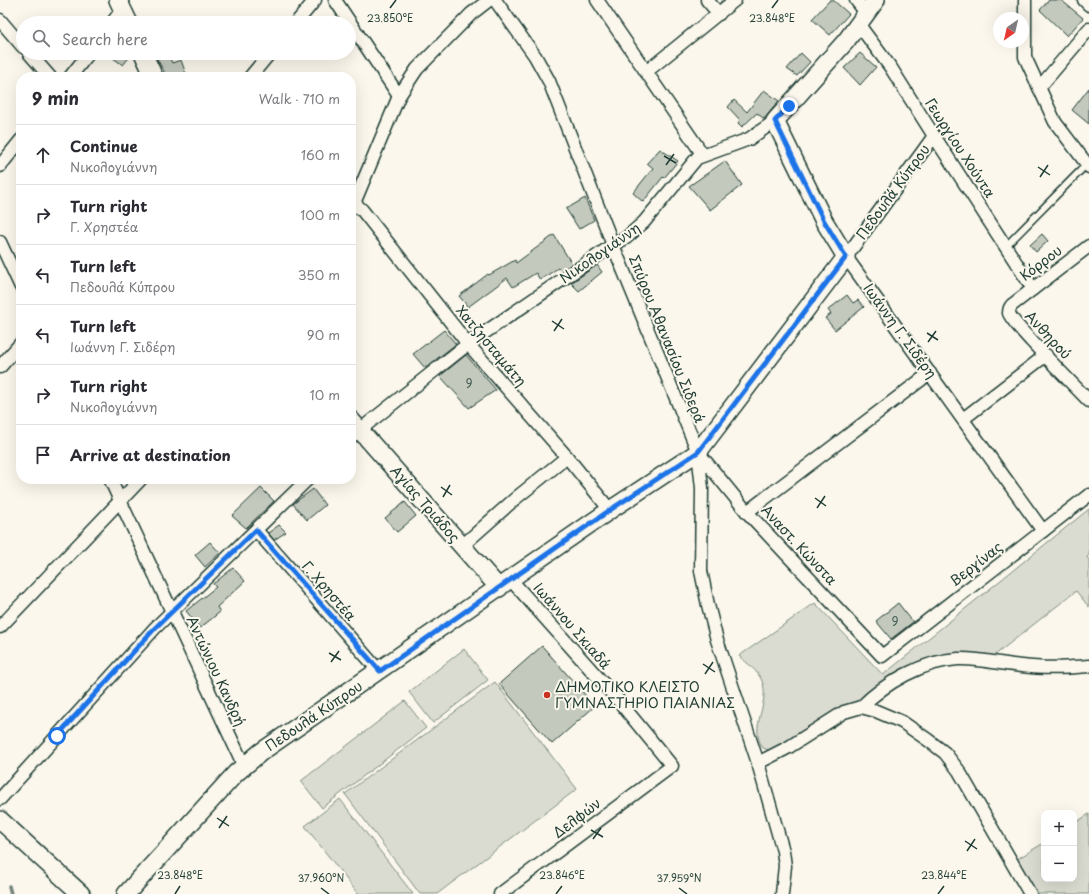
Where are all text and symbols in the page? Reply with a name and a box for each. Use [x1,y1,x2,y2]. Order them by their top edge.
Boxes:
text: 23.850°E [367,10,413,25]
text: 23.848°E [749,10,795,25]
north arrow [993,12,1029,48]
search box [16,16,356,60]
icon: search [30,27,52,49]
text: Search here [62,27,148,50]
text: 9 min [32,85,79,111]
text: Walk · 710 m [259,89,340,108]
street label: Γεωργίου Χούντα [920,94,1001,202]
route end [780,97,798,115]
text: Continue [70,134,138,157]
street label: Πεδουλά Κύπρου [851,140,934,244]
icon: ahead [32,144,54,166]
text: 160 m [301,145,340,164]
text: Νικολογιάννη [70,157,157,176]
text: Turn right [70,194,147,217]
icon: right [32,204,54,226]
text: 100 m [300,205,340,224]
text: Γ. Χρηστέα [70,217,138,236]
street label: Νικολογιάννη [555,217,644,288]
street label: Κόρρου [1015,240,1066,285]
street label: Σπύρου Αθανασίου Σιδερά [624,252,711,426]
text: Turn left [70,254,136,277]
icon: left [32,264,54,286]
text: 350 m [298,265,340,284]
text: Πεδουλά Κύπρου [70,277,175,296]
street label: Ιωάννη Γ. Σιδέρη [859,279,942,383]
street label: Χατζησταμάτη [451,301,532,391]
street label: Ανθηρού [1020,306,1076,364]
text: Turn left [70,314,136,337]
icon: left [32,324,54,346]
text: 90 m [307,325,340,344]
text: Ιωάννη Γ. Σιδέρη [70,337,175,356]
text: Turn right [70,374,147,397]
house number: 9 [465,374,473,392]
icon: right [32,384,54,406]
text: 10 m [310,385,340,404]
text: Νικολογιάννη [70,397,157,416]
text: Arrive at destination [70,443,231,466]
icon: arrive [32,444,54,466]
street label: Αγίας Τριάδος [386,460,465,547]
street label: Αναστ. Κώνστα [756,500,842,590]
street label: Βεργίνας [945,536,1007,591]
street label: Γ. Χρηστέα [297,556,361,625]
street label: Ιωάννου Σκιαδά [529,578,616,674]
street label: Αντώνιου Κανδρή [182,612,251,729]
house number: 9 [891,612,899,630]
street label: Πεδουλά Κύπρου [261,675,367,756]
place label: ΔΗΜΟΤΙΚΟ ΚΛΕΙΣΤΟ ΓΥΜΝΑΣΤΗΡΙΟ ΠΑΙΑΝΙΑΣ [555,676,735,713]
marker: ΔΗΜΟΤΙΚΟ ΚΛΕΙΣΤΟ ΓΥΜΝΑΣΤΗΡΙΟ ΠΑΙΑΝΙΑΣ [542,690,552,700]
route start [48,727,66,745]
street label: Δελφών [548,793,605,843]
map controls [1041,810,1077,882]
button: + [1041,810,1077,846]
button: − [1041,846,1077,882]
text: 23.848°E [157,867,203,882]
text: 23.846°E [539,867,585,882]
text: 23.844°E [921,867,967,882]
text: 37.960°N [298,870,345,885]
text: 37.959°N [656,870,702,885]

